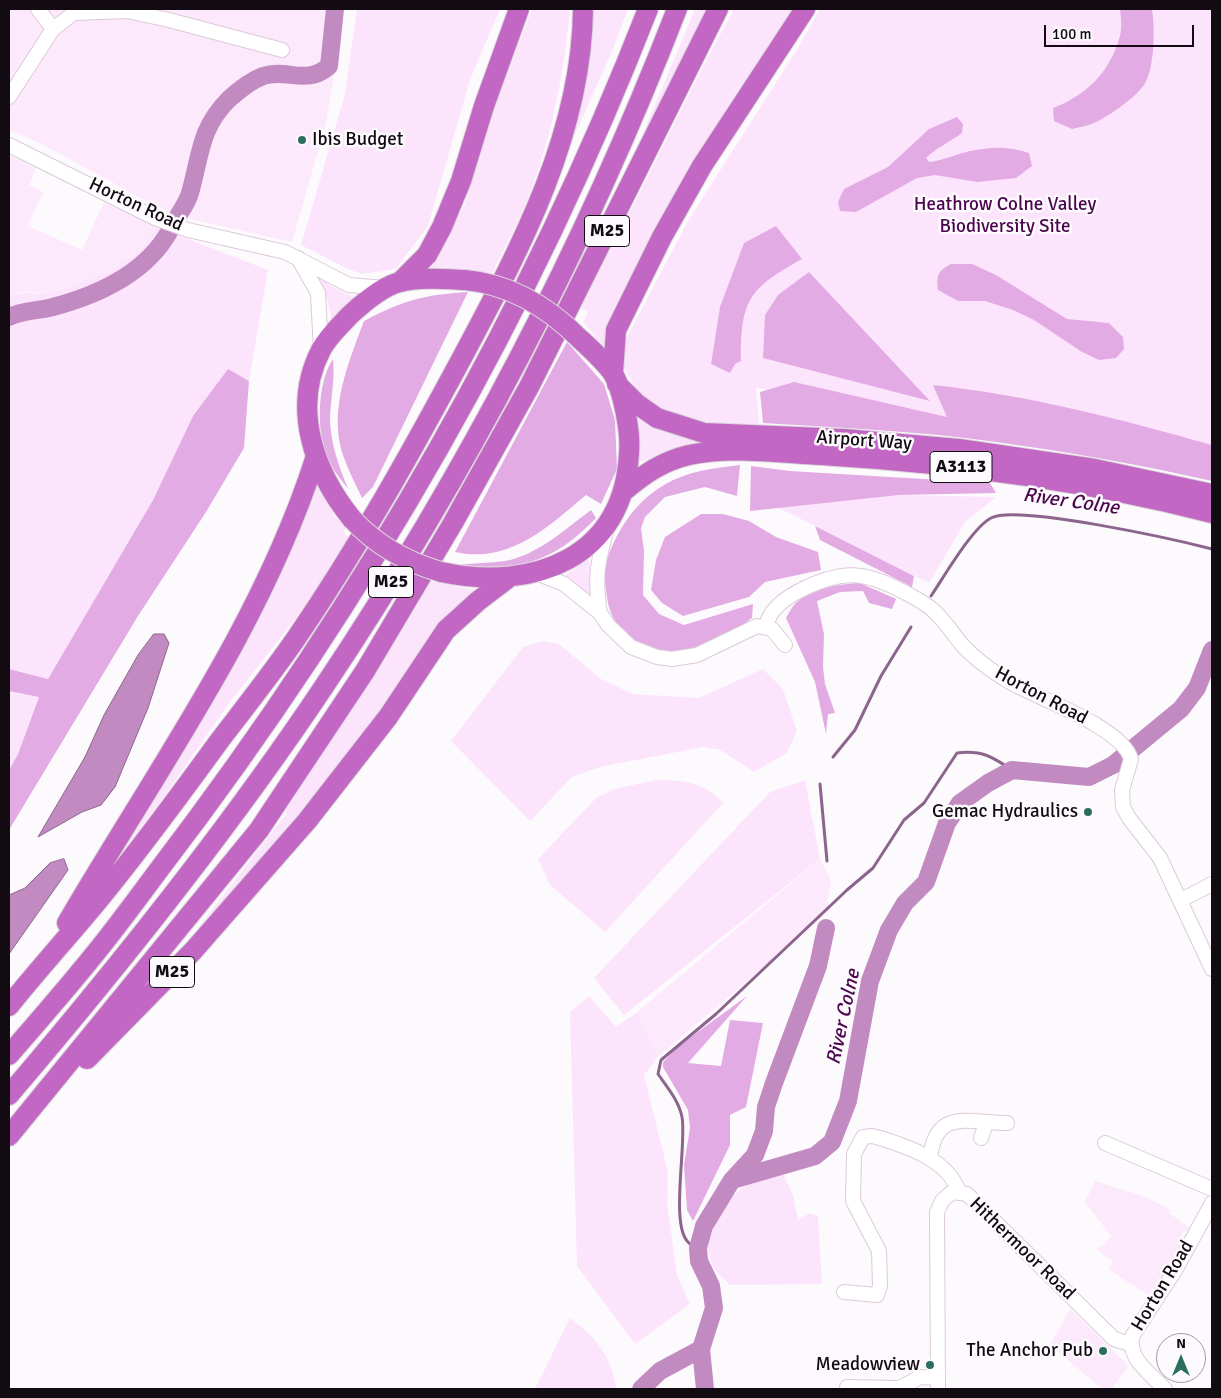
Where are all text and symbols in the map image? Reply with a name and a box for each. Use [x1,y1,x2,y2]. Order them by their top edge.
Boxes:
scale bar [1046,15,1196,47]
text: 100 m [1052,25,1092,43]
place label: Ibis Budget [312,129,403,151]
marker: Ibis Budget [296,134,308,146]
street label: Horton Road [85,173,187,237]
park label: Heathrow Colne Valley Biodiversity Site [914,194,1096,238]
road number: M25 [584,216,630,247]
street label: Airport Way [815,426,913,456]
road number: A3113 [930,452,992,482]
water label: River Colne [1021,483,1121,521]
road number: M25 [368,566,414,598]
street label: Horton Road [991,662,1091,730]
place label: Gemac Hydraulics [932,801,1078,823]
marker: Gemac Hydraulics [1082,806,1094,818]
road number: M25 [150,956,194,988]
water label: River Colne [822,967,866,1067]
street label: Hithermoor Road [964,1193,1080,1305]
street label: Horton Road [1127,1237,1199,1335]
north arrow [1156,1333,1206,1383]
text: N [1176,1335,1186,1352]
place label: The Anchor Pub [966,1340,1093,1362]
marker: The Anchor Pub [1097,1345,1109,1357]
place label: Meadowview [816,1354,920,1376]
marker: Meadowview [924,1359,936,1371]

